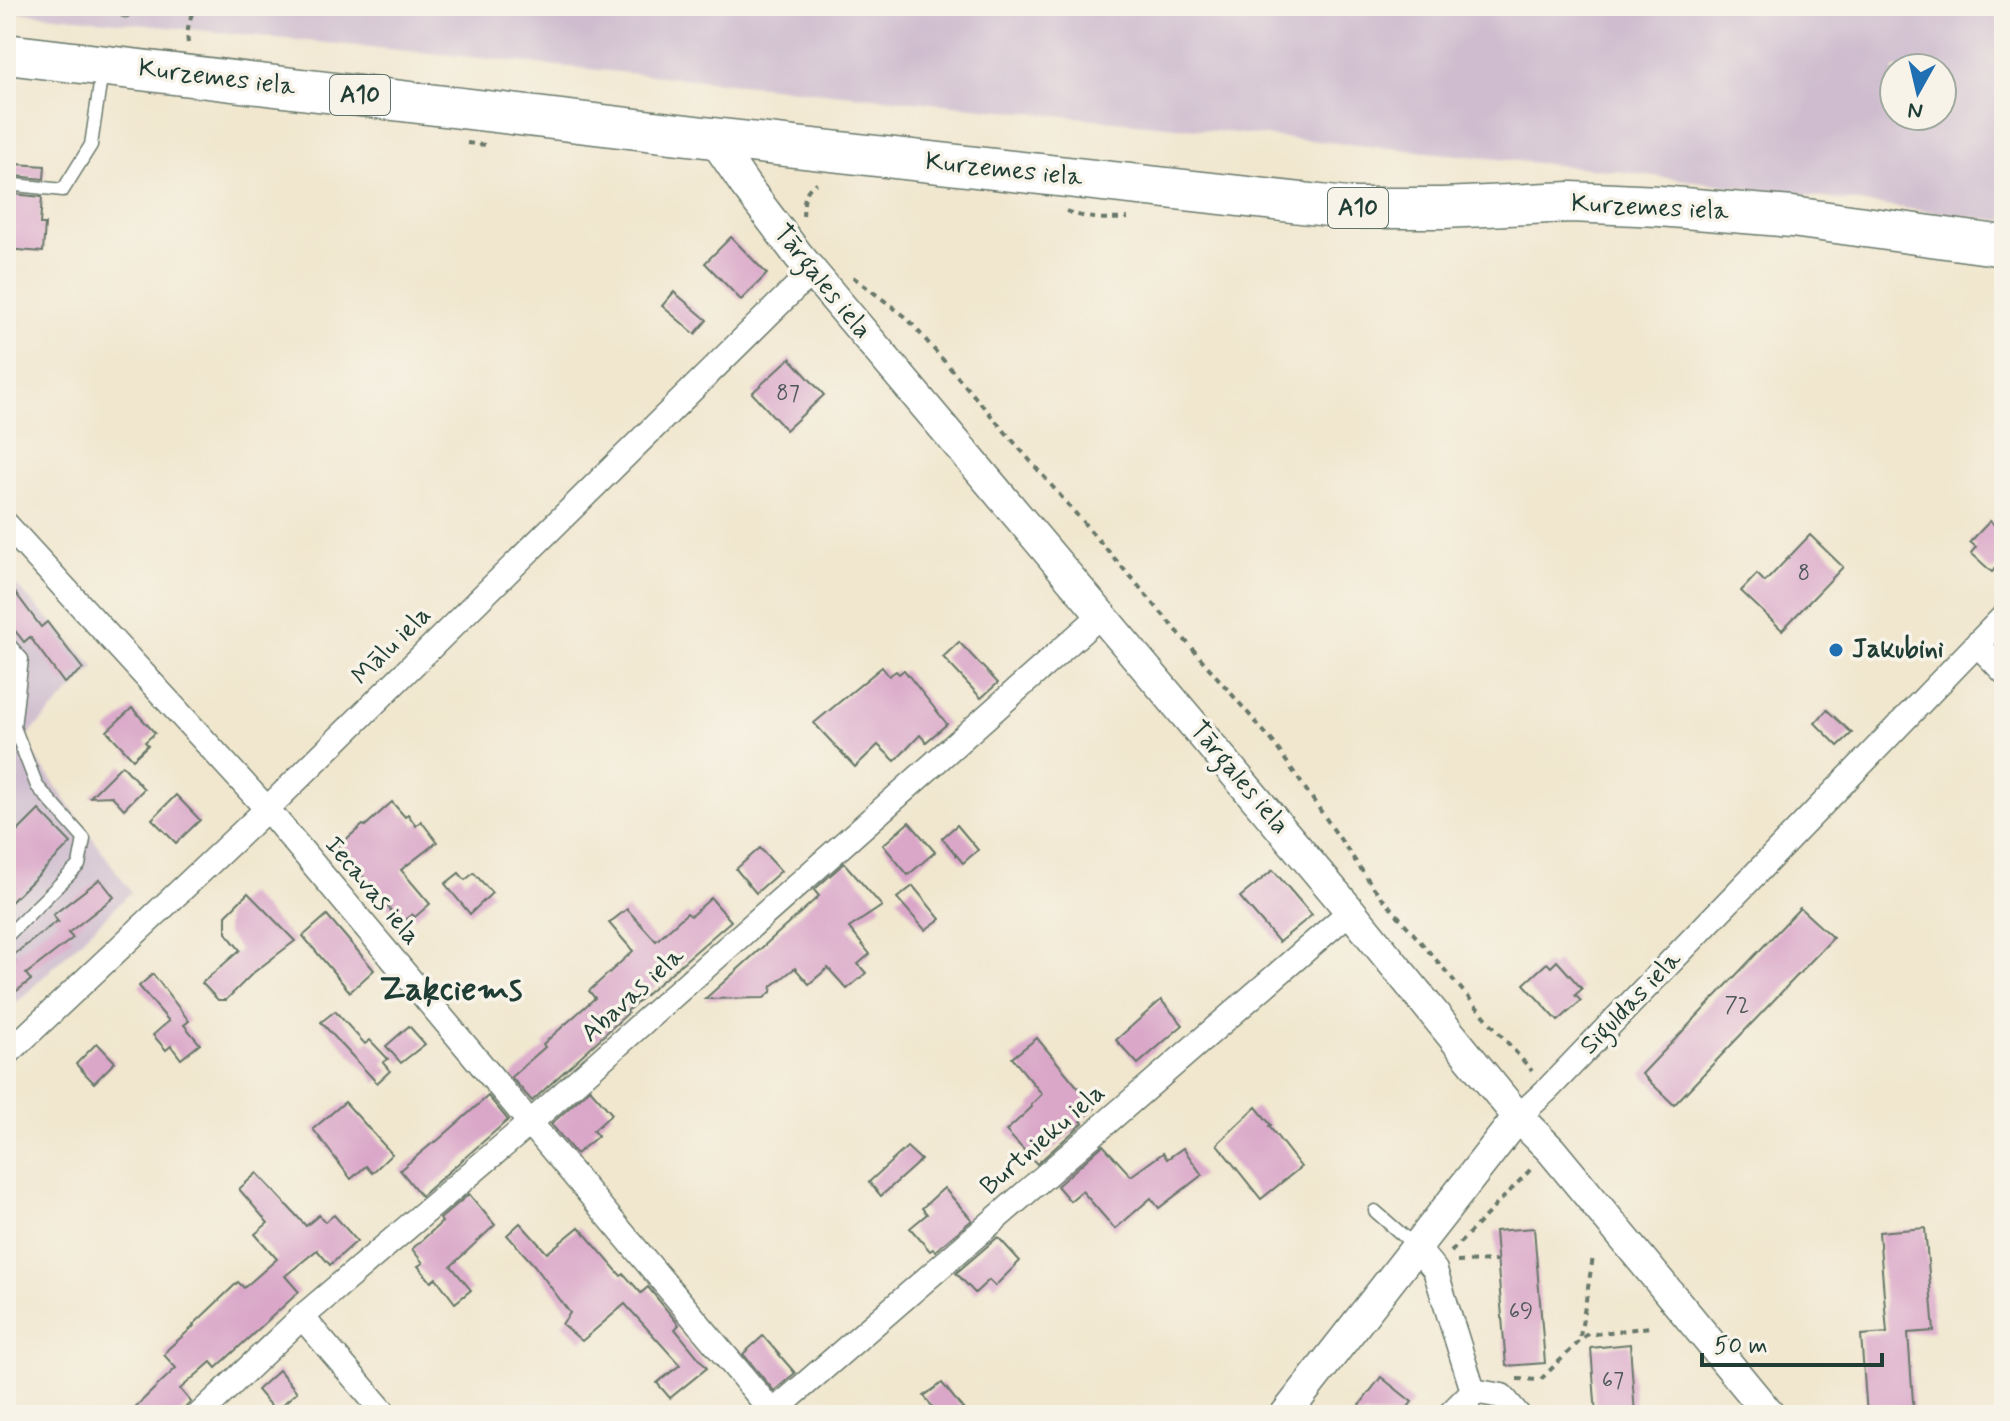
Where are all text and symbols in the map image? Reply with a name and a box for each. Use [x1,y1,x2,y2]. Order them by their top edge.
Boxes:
street label: Kurzemes iela [137,52,298,105]
north arrow [1878,52,1958,132]
road number: A10 [330,75,390,115]
text: N [1906,95,1925,125]
street label: Kurzemes iela [924,145,1085,195]
street label: Kurzemes iela [1570,187,1730,229]
road number: A10 [1328,188,1388,228]
street label: Tārgales iela [763,217,879,348]
house number: 87 [776,380,800,408]
house number: 8 [1798,560,1810,588]
street label: Mālu iela [345,599,439,693]
place label: Jakubini [1852,633,1944,667]
marker: Jakubini [1827,641,1845,659]
street label: Tārgales iela [1179,714,1297,844]
street label: Iecavas iela [316,829,428,953]
street label: Abavas iela [574,939,692,1050]
street label: Siguldas iela [1573,943,1692,1065]
district label: Zaķciems [380,967,522,1012]
house number: 72 [1725,992,1749,1020]
street label: Burtnieku iela [973,1076,1113,1204]
house number: 69 [1509,1298,1533,1326]
scale bar [1702,1317,1882,1367]
text: 50 m [1714,1331,1768,1362]
house number: 67 [1602,1367,1624,1395]

